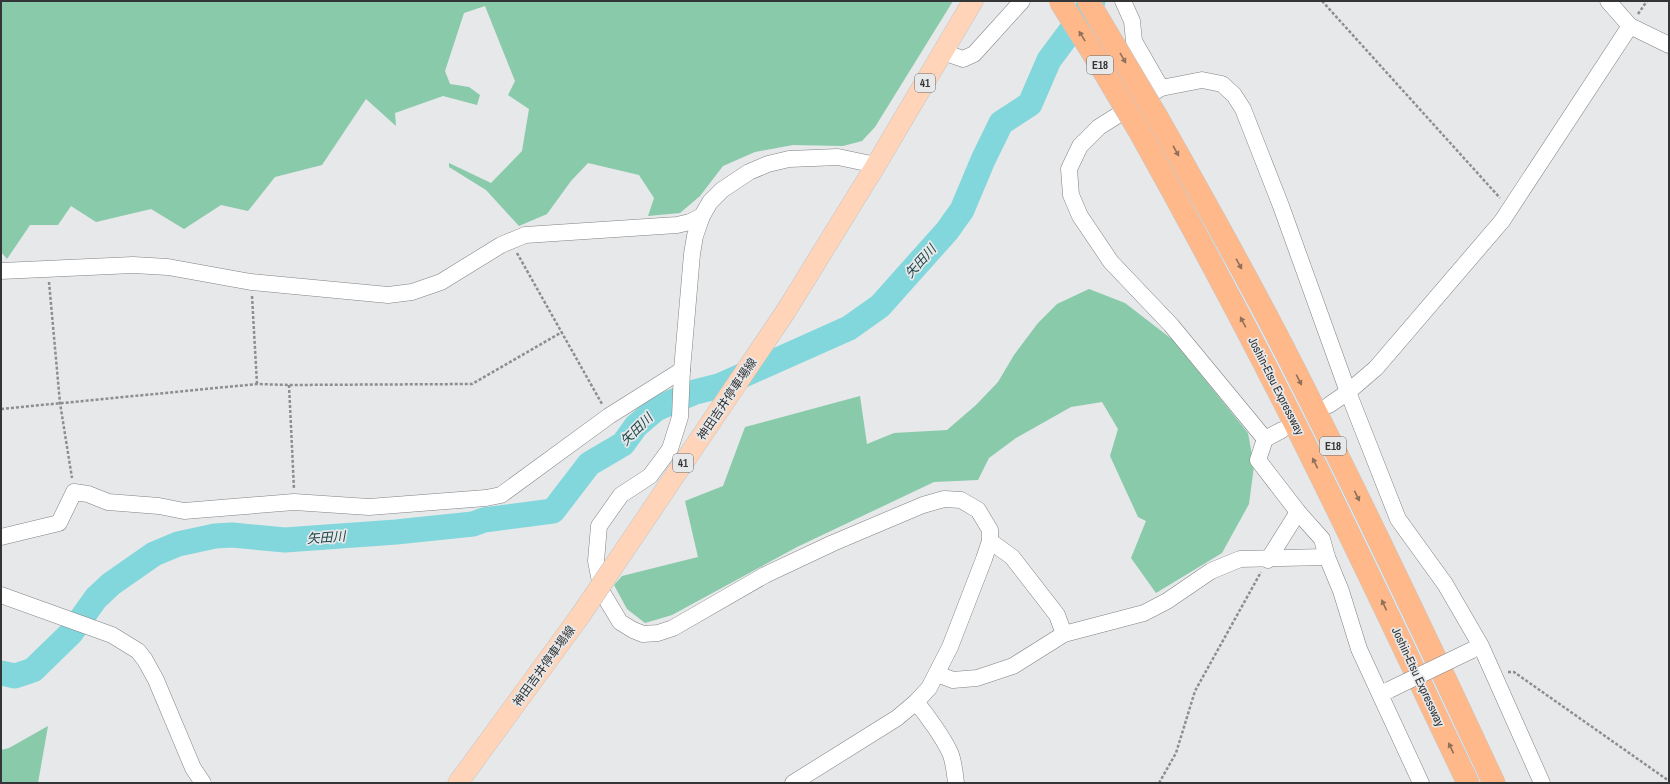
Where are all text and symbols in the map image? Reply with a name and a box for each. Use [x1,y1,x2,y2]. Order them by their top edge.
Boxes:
one-way arrow [1078,31,1086,41]
one-way arrow [1120,52,1127,64]
road number: E18 [1087,56,1113,74]
road number: 41 [915,74,935,92]
one-way arrow [1173,145,1180,156]
water label: 矢田川 [901,240,941,282]
one-way arrow [1236,258,1242,270]
one-way arrow [1239,316,1246,328]
street label: Joshin-Etsu Expressway [1244,334,1308,438]
street label: 神田吉井停車場線 [694,355,760,443]
one-way arrow [1296,374,1302,385]
water label: 矢田川 [617,408,658,449]
road number: E18 [1320,437,1346,455]
road number: 41 [673,454,693,472]
one-way arrow [1311,457,1318,469]
one-way arrow [1354,490,1360,502]
water label: 矢田川 [306,528,348,547]
one-way arrow [1381,599,1387,611]
street label: 神田吉井停車場線 [509,622,579,710]
street label: Joshin-Etsu Expressway [1388,625,1448,729]
one-way arrow [1448,742,1454,753]

